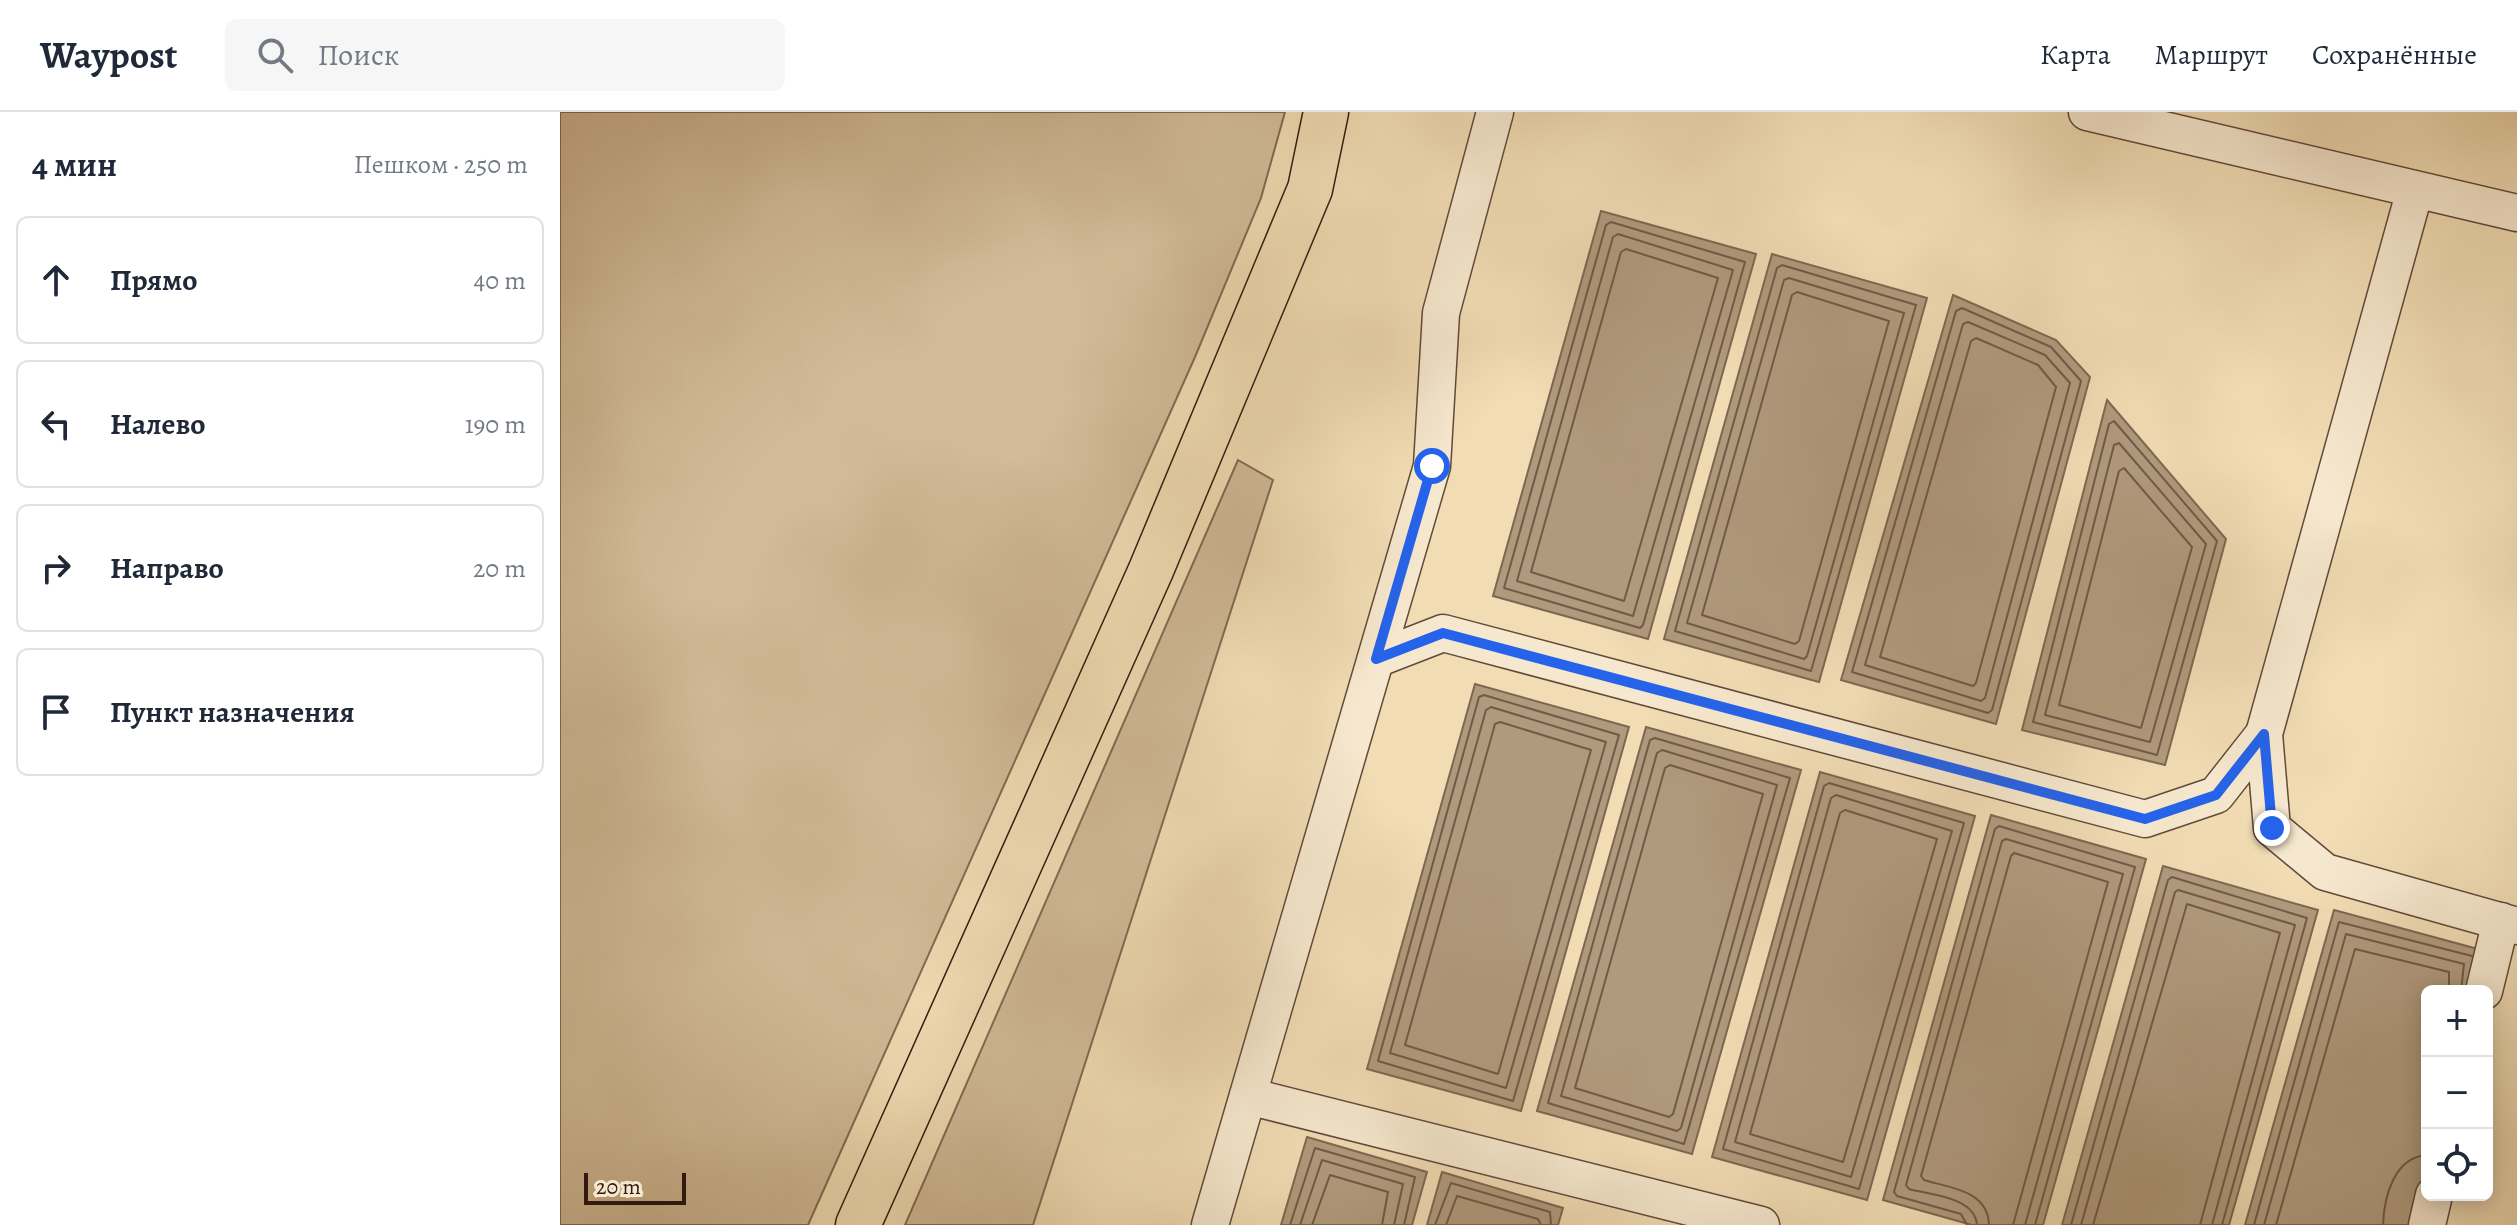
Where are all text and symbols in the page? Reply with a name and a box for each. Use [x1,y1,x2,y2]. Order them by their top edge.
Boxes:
search box [225,19,785,91]
text: Waypost [40,29,177,81]
icon: search [253,33,297,77]
text: Поиск [317,35,399,75]
text: Карта [2040,36,2111,74]
text: Маршрут [2155,36,2268,74]
text: Сохранённые [2312,36,2477,74]
text: 4 мин [32,141,117,188]
text: Пешком · 250 m [354,147,528,182]
icon: ahead [34,258,78,302]
text: Прямо [110,260,197,300]
text: 40 m [474,263,526,298]
icon: left [34,402,78,446]
text: Налево [110,404,205,444]
text: 190 m [465,407,526,442]
route start [1414,448,1450,484]
icon: right [34,546,78,590]
text: Направо [110,548,224,588]
text: 20 m [473,551,526,586]
icon: arrive [34,690,78,734]
text: Пункт назначения [110,692,355,732]
route end [2254,810,2290,846]
map controls [2421,985,2493,1201]
button: + [2421,985,2493,1057]
button: − [2421,1057,2493,1129]
button: locate [2421,1129,2493,1201]
scale bar [584,1169,686,1205]
text: 20 m [596,1172,641,1202]

